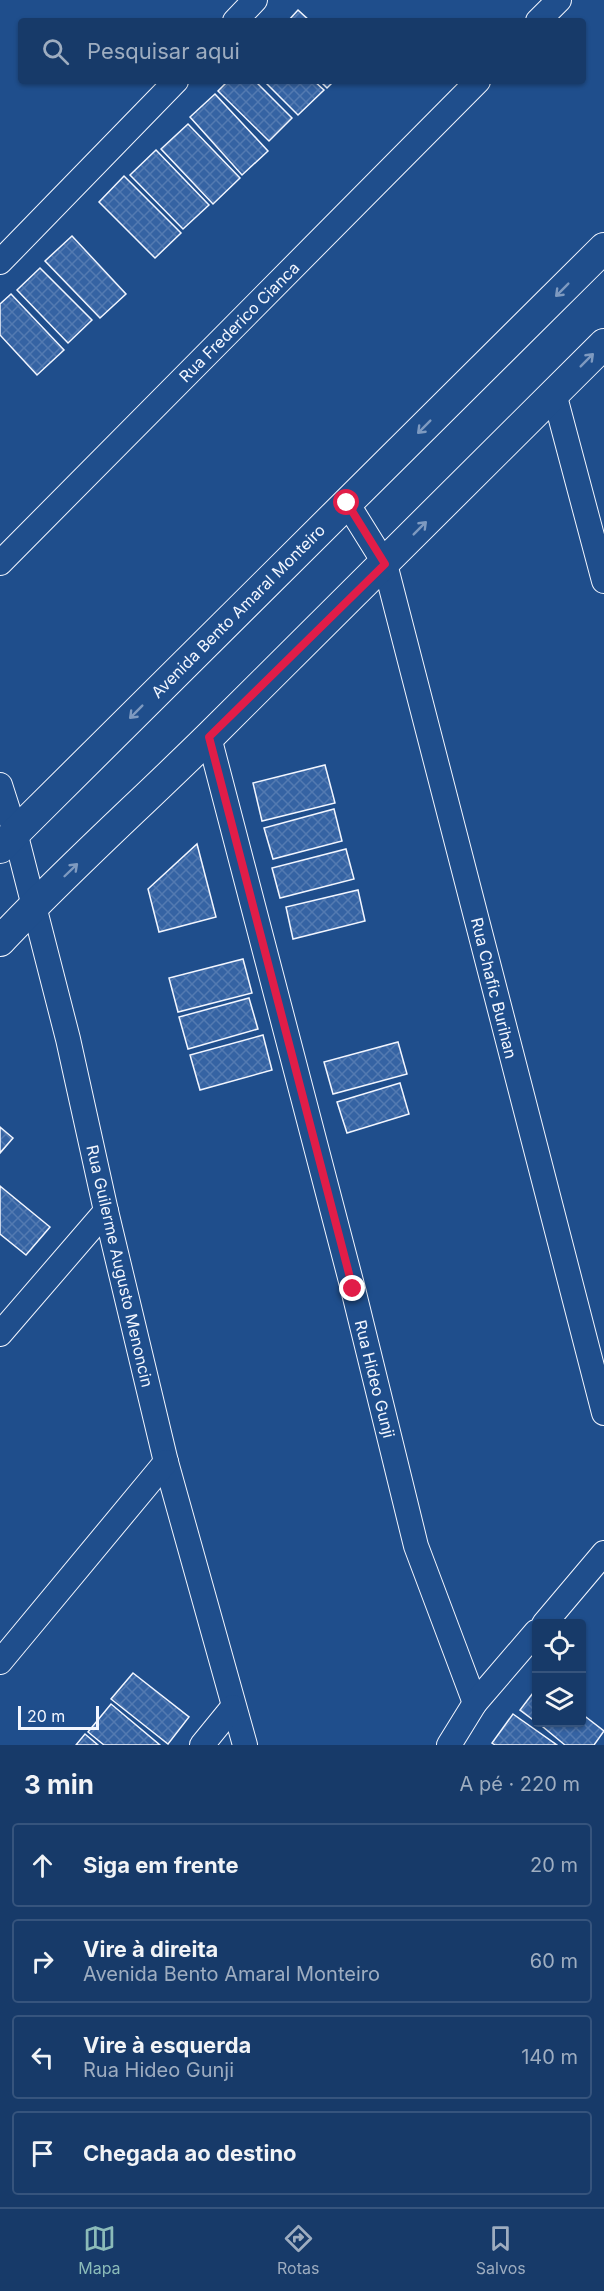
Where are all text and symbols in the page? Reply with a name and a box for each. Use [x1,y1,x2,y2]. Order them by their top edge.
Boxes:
search box [18,18,586,84]
icon: search [39,35,72,68]
text: Pesquisar aqui [87,38,240,64]
street label: Rua Frederico Cianca [175,258,303,386]
one-way arrow [555,282,570,297]
one-way arrow [580,353,595,367]
one-way arrow [416,419,431,434]
route start [333,489,359,515]
street label: Avenida Bento Amaral Monteiro [147,520,329,702]
one-way arrow [413,521,428,535]
one-way arrow [129,705,144,719]
one-way arrow [63,863,78,877]
street label: Rua Chafic Burihan [467,915,521,1061]
street label: Rua Guilerme Augusto Menoncin [82,1143,158,1389]
route end [339,1275,365,1301]
street label: Rua Hideo Gunji [351,1318,399,1440]
map controls [532,1619,586,1727]
button: locate [532,1619,586,1673]
button: layers [532,1673,586,1727]
scale bar [18,1703,99,1730]
text: 20 m [27,1706,65,1726]
text: 3 min [24,1769,94,1800]
text: A pé · 220 m [460,1772,580,1796]
icon: ahead [26,1849,59,1882]
text: Siga em frente [83,1852,239,1878]
text: 20 m [530,1853,578,1877]
text: Vire à direita [83,1936,218,1962]
icon: right [26,1945,59,1978]
text: 60 m [530,1949,578,1973]
text: Avenida Bento Amaral Monteiro [83,1962,380,1986]
text: Vire à esquerda [83,2032,251,2058]
icon: left [26,2041,59,2074]
text: 140 m [521,2045,578,2069]
text: Rua Hideo Gunji [83,2058,234,2082]
icon: arrive [26,2137,59,2170]
text: Chegada ao destino [83,2140,297,2166]
tab: Mapa [78,2222,121,2278]
tab: Rotas [277,2222,319,2278]
tab: Salvos [476,2222,526,2278]

